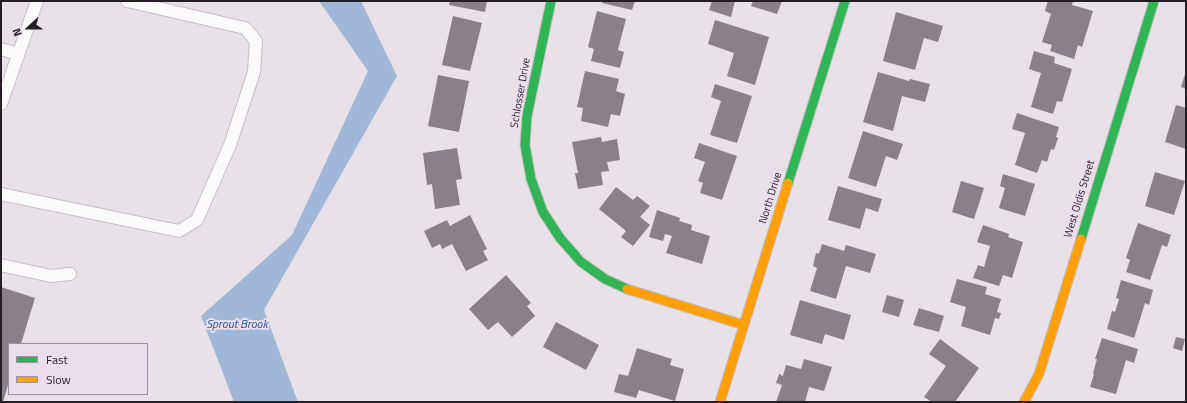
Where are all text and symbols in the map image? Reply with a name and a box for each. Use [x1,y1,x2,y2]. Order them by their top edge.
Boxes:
north arrow [8,8,48,48]
text: N [8,26,26,39]
street label: Schlosser Drive [508,57,534,129]
street label: West Oldis Street [1062,159,1098,239]
street label: North Drive [757,171,785,225]
water label: Sprout Brook [206,318,268,332]
legend [8,343,148,395]
text: Fast [46,350,68,369]
text: Slow [46,370,71,389]

